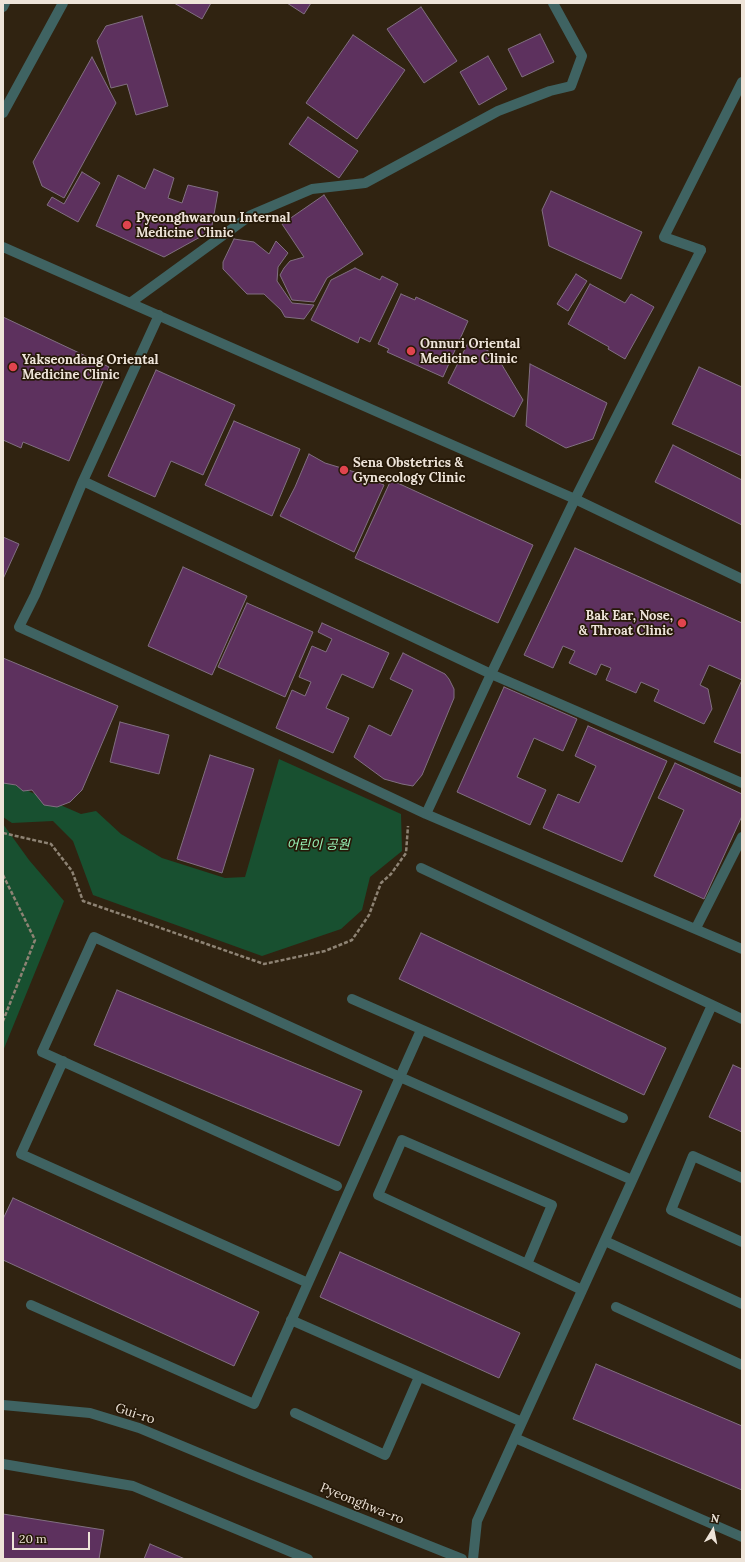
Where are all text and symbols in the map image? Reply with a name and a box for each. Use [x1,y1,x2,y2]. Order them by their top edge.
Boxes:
place label: Pyeonghwaroun Internal Medicine Clinic [136,210,290,241]
marker: Pyeonghwaroun Internal Medicine Clinic [121,219,133,231]
place label: Onnuri Oriental Medicine Clinic [420,336,520,367]
marker: Onnuri Oriental Medicine Clinic [405,345,417,357]
place label: Yakseondang Oriental Medicine Clinic [22,352,159,383]
marker: Yakseondang Oriental Medicine Clinic [7,361,19,373]
place label: Sena Obstetrics & Gynecology Clinic [353,455,465,486]
marker: Sena Obstetrics & Gynecology Clinic [338,464,350,476]
place label: Bak Ear, Nose, & Throat Clinic [579,608,673,639]
marker: Bak Ear, Nose, & Throat Clinic [676,617,688,629]
park label: 어린이 공원 [286,837,350,853]
street label: Gui-ro [113,1400,157,1428]
street label: Pyeonghwa-ro [318,1480,406,1528]
north arrow [693,1510,733,1550]
text: N [710,1511,720,1526]
scale bar [14,1524,92,1550]
text: 20 m [19,1531,47,1546]

